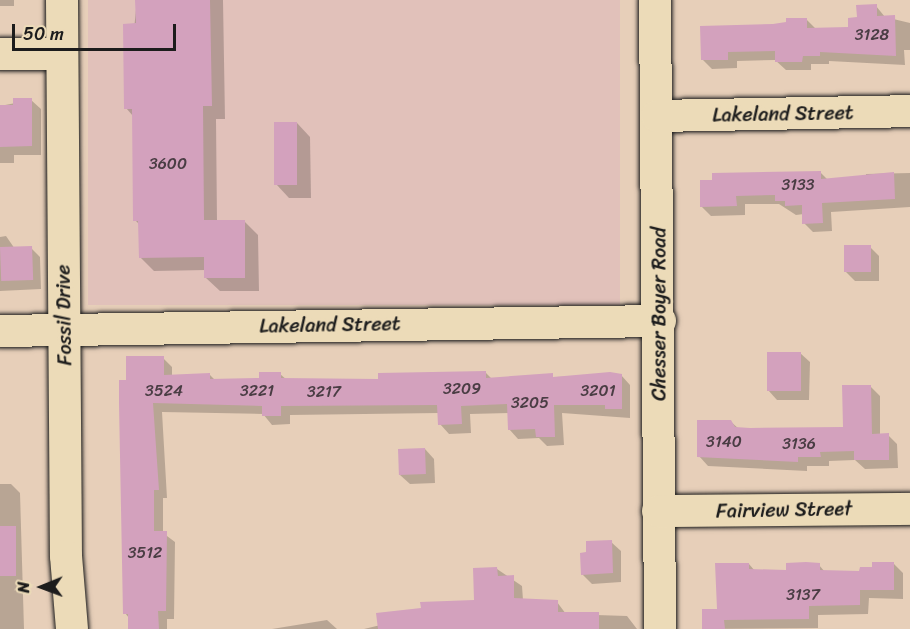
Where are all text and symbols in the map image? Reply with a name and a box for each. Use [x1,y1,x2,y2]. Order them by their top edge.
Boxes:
scale bar [15,12,178,50]
text: 50 m [23,18,64,50]
house number: 3128 [855,25,889,45]
street label: Lakeland Street [712,101,854,127]
house number: 3600 [149,154,187,174]
house number: 3133 [781,175,815,195]
street label: Chesser Boyer Road [647,227,671,401]
street label: Fossil Drive [51,264,77,366]
street label: Lakeland Street [259,312,401,338]
house number: 3209 [443,379,481,399]
house number: 3524 [145,381,183,401]
house number: 3221 [240,381,274,401]
house number: 3201 [581,381,615,401]
house number: 3217 [307,382,341,402]
house number: 3205 [511,393,549,413]
house number: 3140 [706,432,742,452]
house number: 3136 [782,434,816,454]
street label: Fairview Street [715,497,853,523]
house number: 3512 [128,543,162,563]
north arrow [12,557,72,617]
text: N [9,582,38,593]
house number: 3137 [786,585,820,605]

